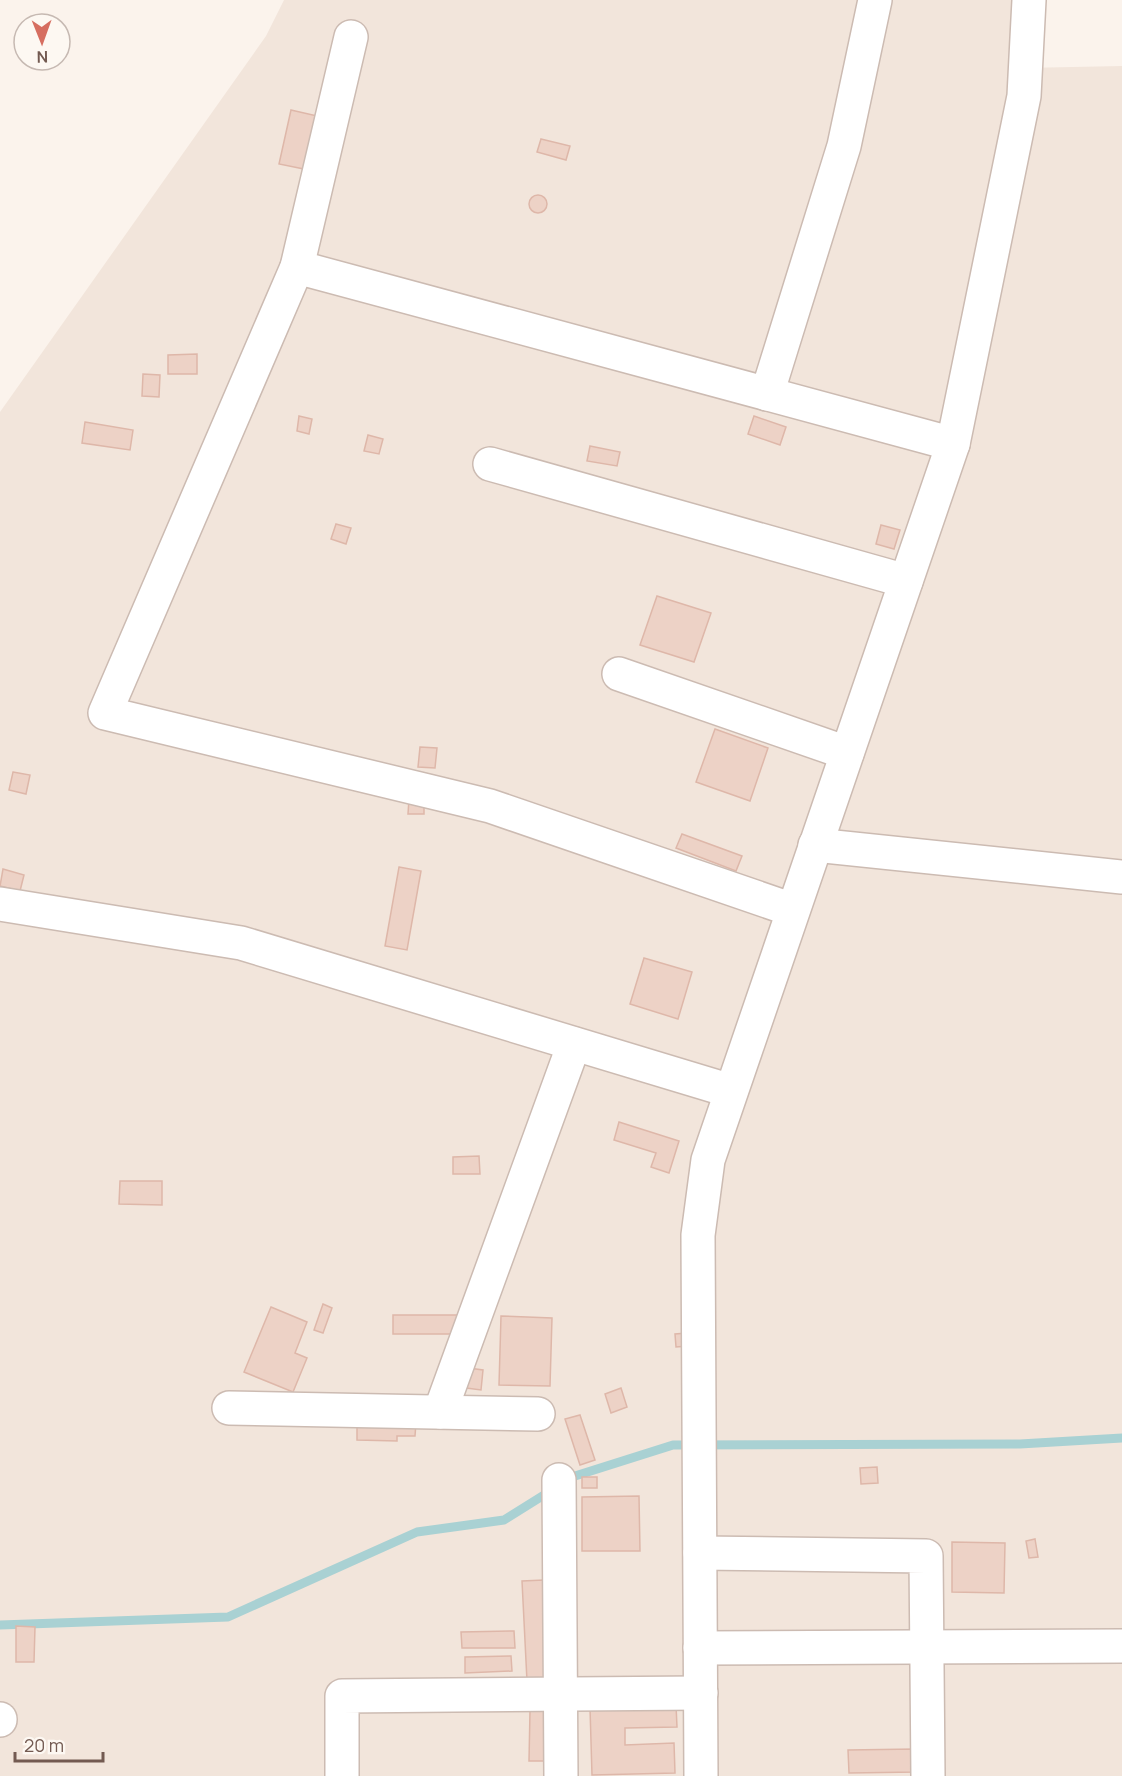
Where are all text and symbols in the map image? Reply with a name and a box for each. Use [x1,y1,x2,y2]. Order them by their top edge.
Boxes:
north arrow [12,12,72,72]
text: N [36,46,48,68]
scale bar [15,1725,104,1763]
text: 20 m [24,1733,64,1757]

